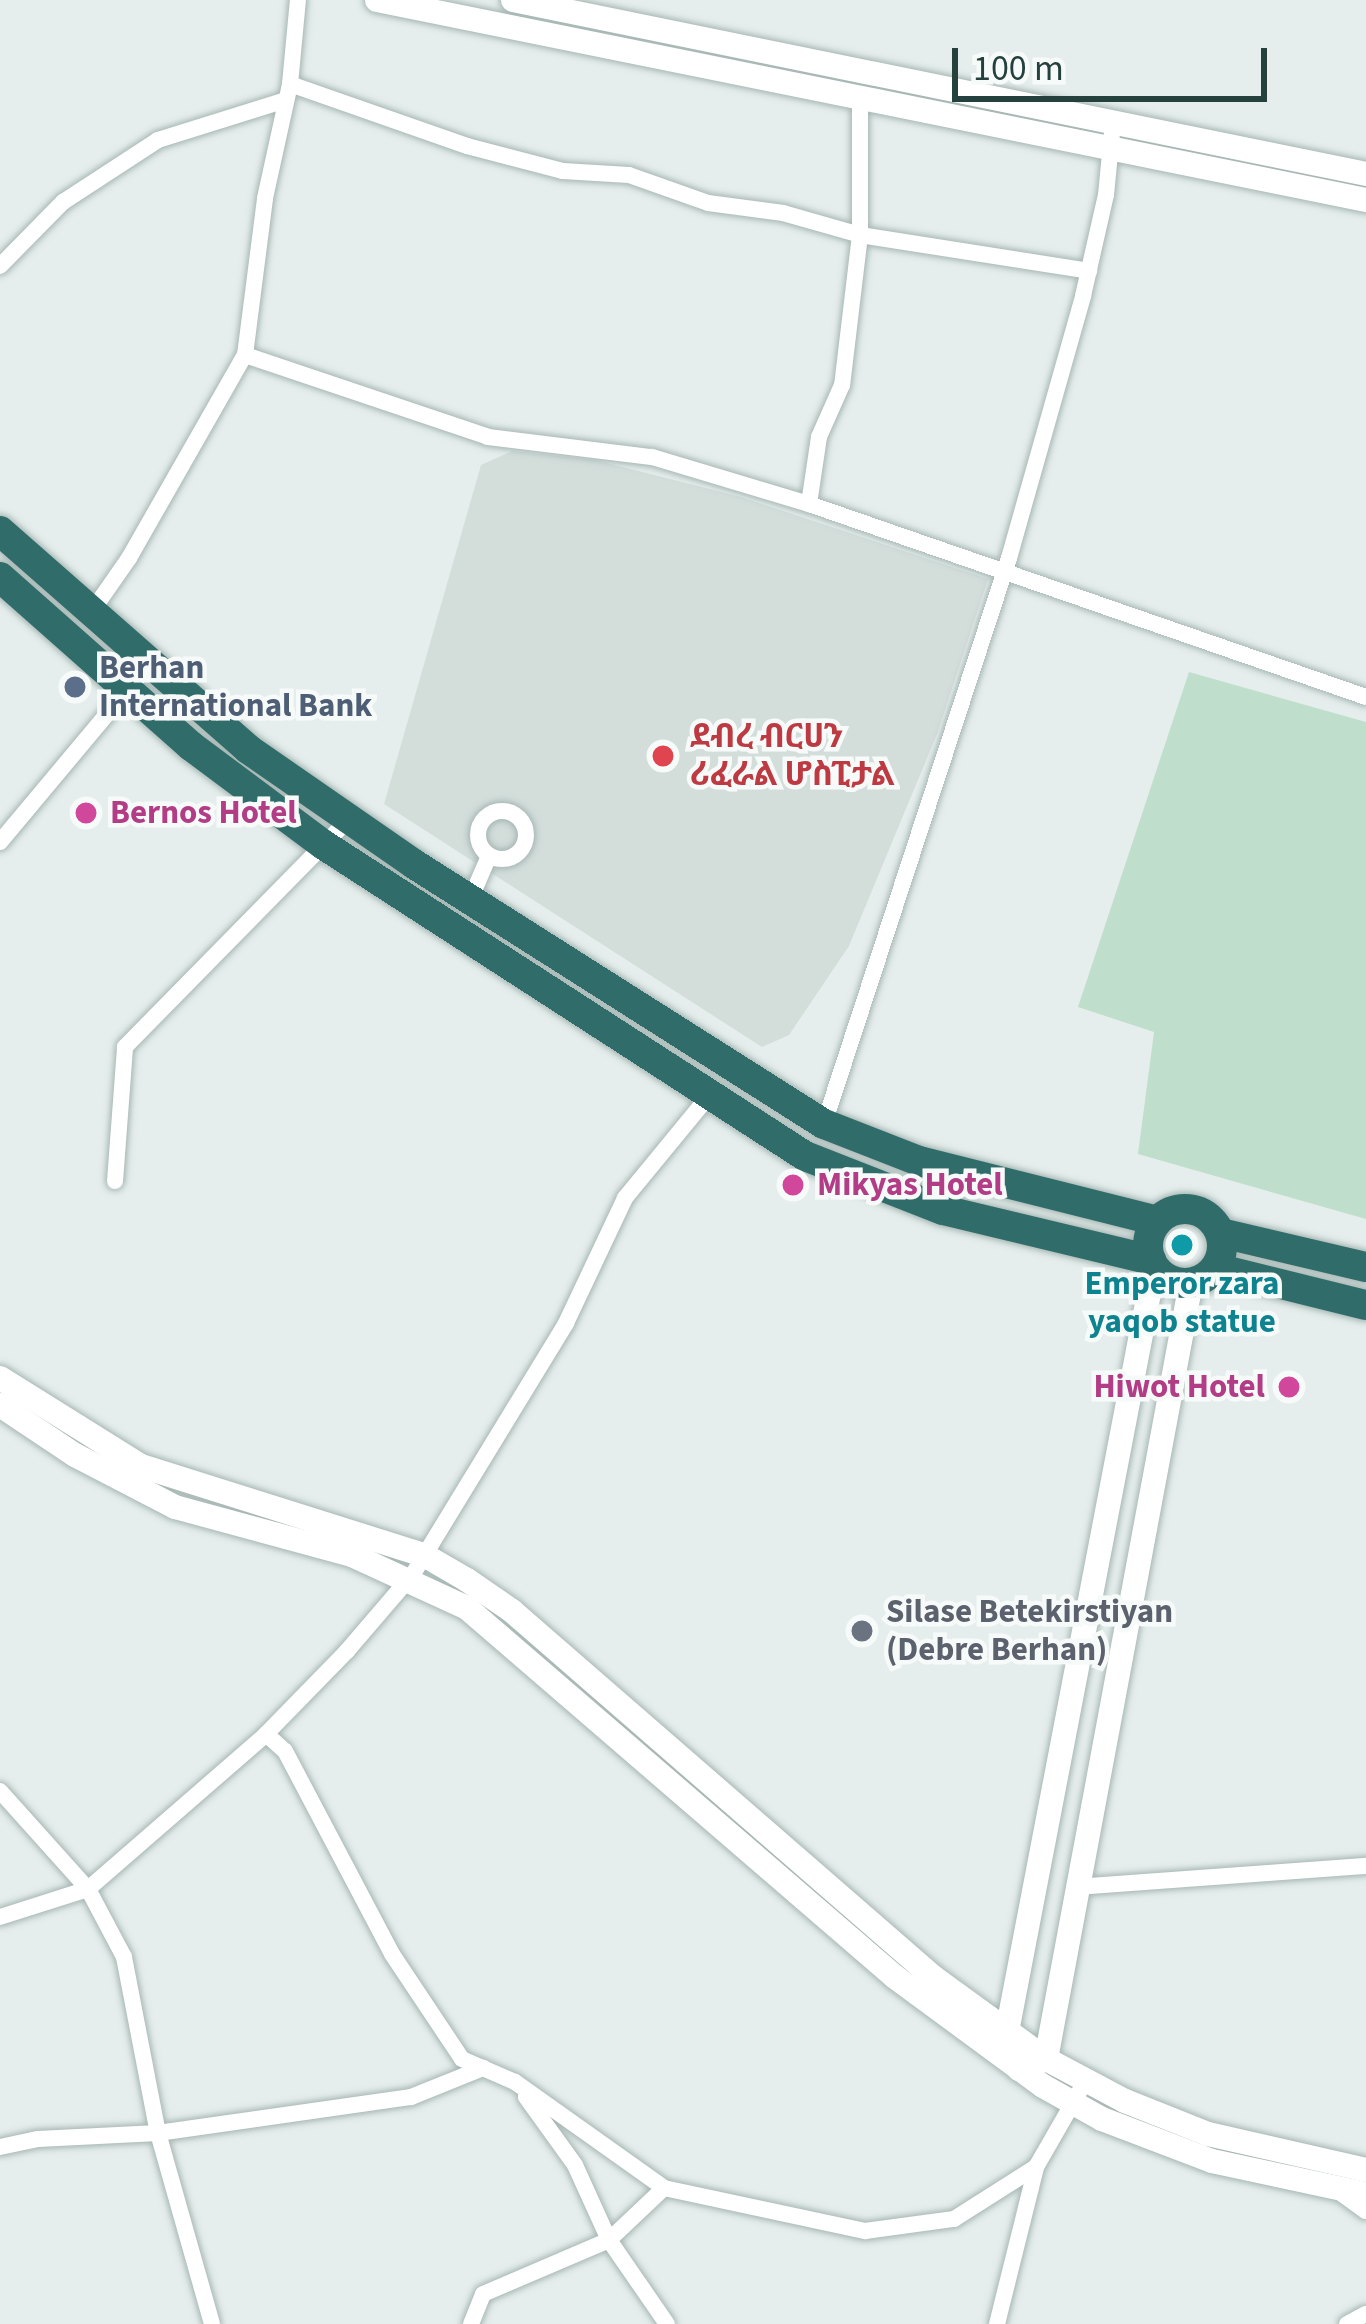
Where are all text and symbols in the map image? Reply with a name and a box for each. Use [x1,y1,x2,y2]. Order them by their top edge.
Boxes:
scale bar [958,24,1273,98]
text: 100 m [973,43,1064,94]
place label: Berhan International Bank [99,648,372,726]
marker: Berhan International Bank [62,674,88,700]
place label: ደብረ ብርሀን ሪፈራል ሆስፒታል [690,717,895,795]
marker: ደብረ ብርሀን ሪፈራል ሆስፒታል [647,740,679,772]
place label: Bernos Hotel [110,793,297,833]
marker: Bernos Hotel [73,800,99,826]
place label: Mikyas Hotel [817,1165,1003,1205]
marker: Mikyas Hotel [780,1172,806,1198]
marker: Emperor zara yaqob statue [1169,1232,1195,1258]
place label: Emperor zara yaqob statue [1085,1264,1279,1342]
place label: Hiwot Hotel [1093,1367,1265,1407]
marker: Hiwot Hotel [1276,1374,1302,1400]
place label: Silase Betekirstiyan (Debre Berhan) [886,1592,1173,1670]
marker: Silase Betekirstiyan (Debre Berhan) [849,1618,875,1644]

